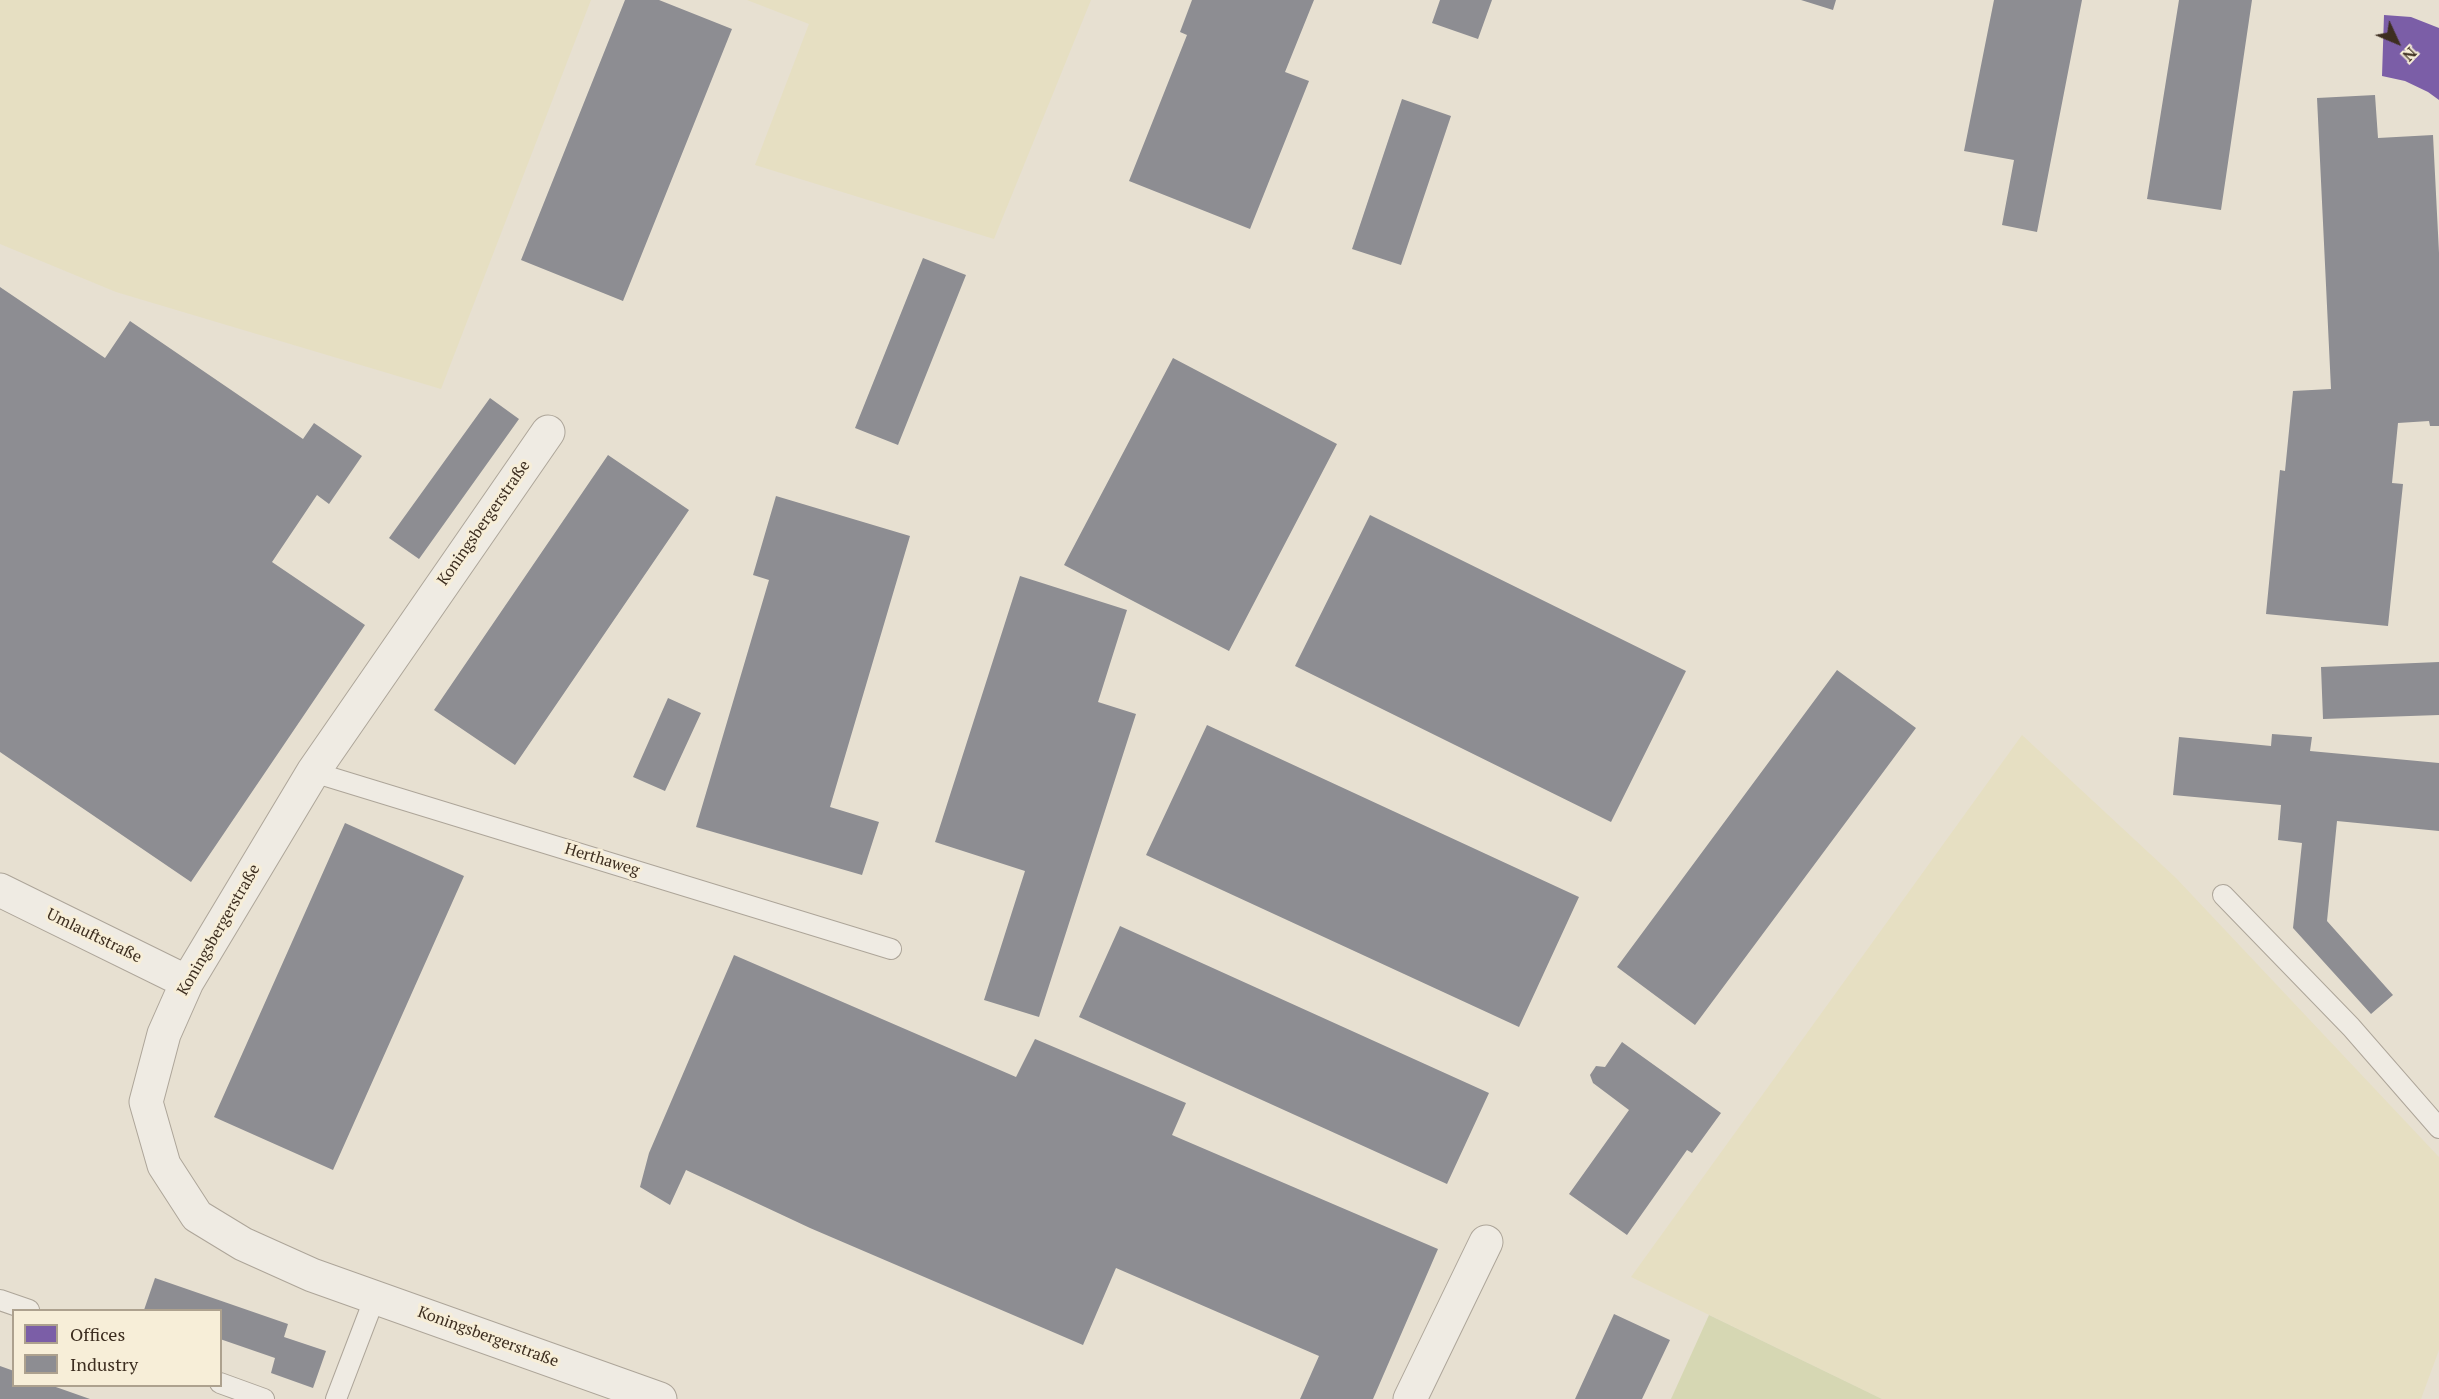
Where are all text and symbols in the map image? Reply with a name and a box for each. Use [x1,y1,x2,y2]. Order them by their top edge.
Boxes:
north arrow [2367,12,2427,72]
text: N [2398,42,2422,67]
street label: Koningsbergerstraße [434,457,534,589]
street label: Herthaweg [562,840,642,880]
street label: Koningsbergerstraße [174,861,264,999]
street label: Umlauftstraße [43,905,145,967]
street label: Koningsbergerstraße [415,1303,561,1371]
legend [12,1309,222,1387]
text: Offices [70,1322,125,1346]
text: Industry [70,1352,138,1376]

